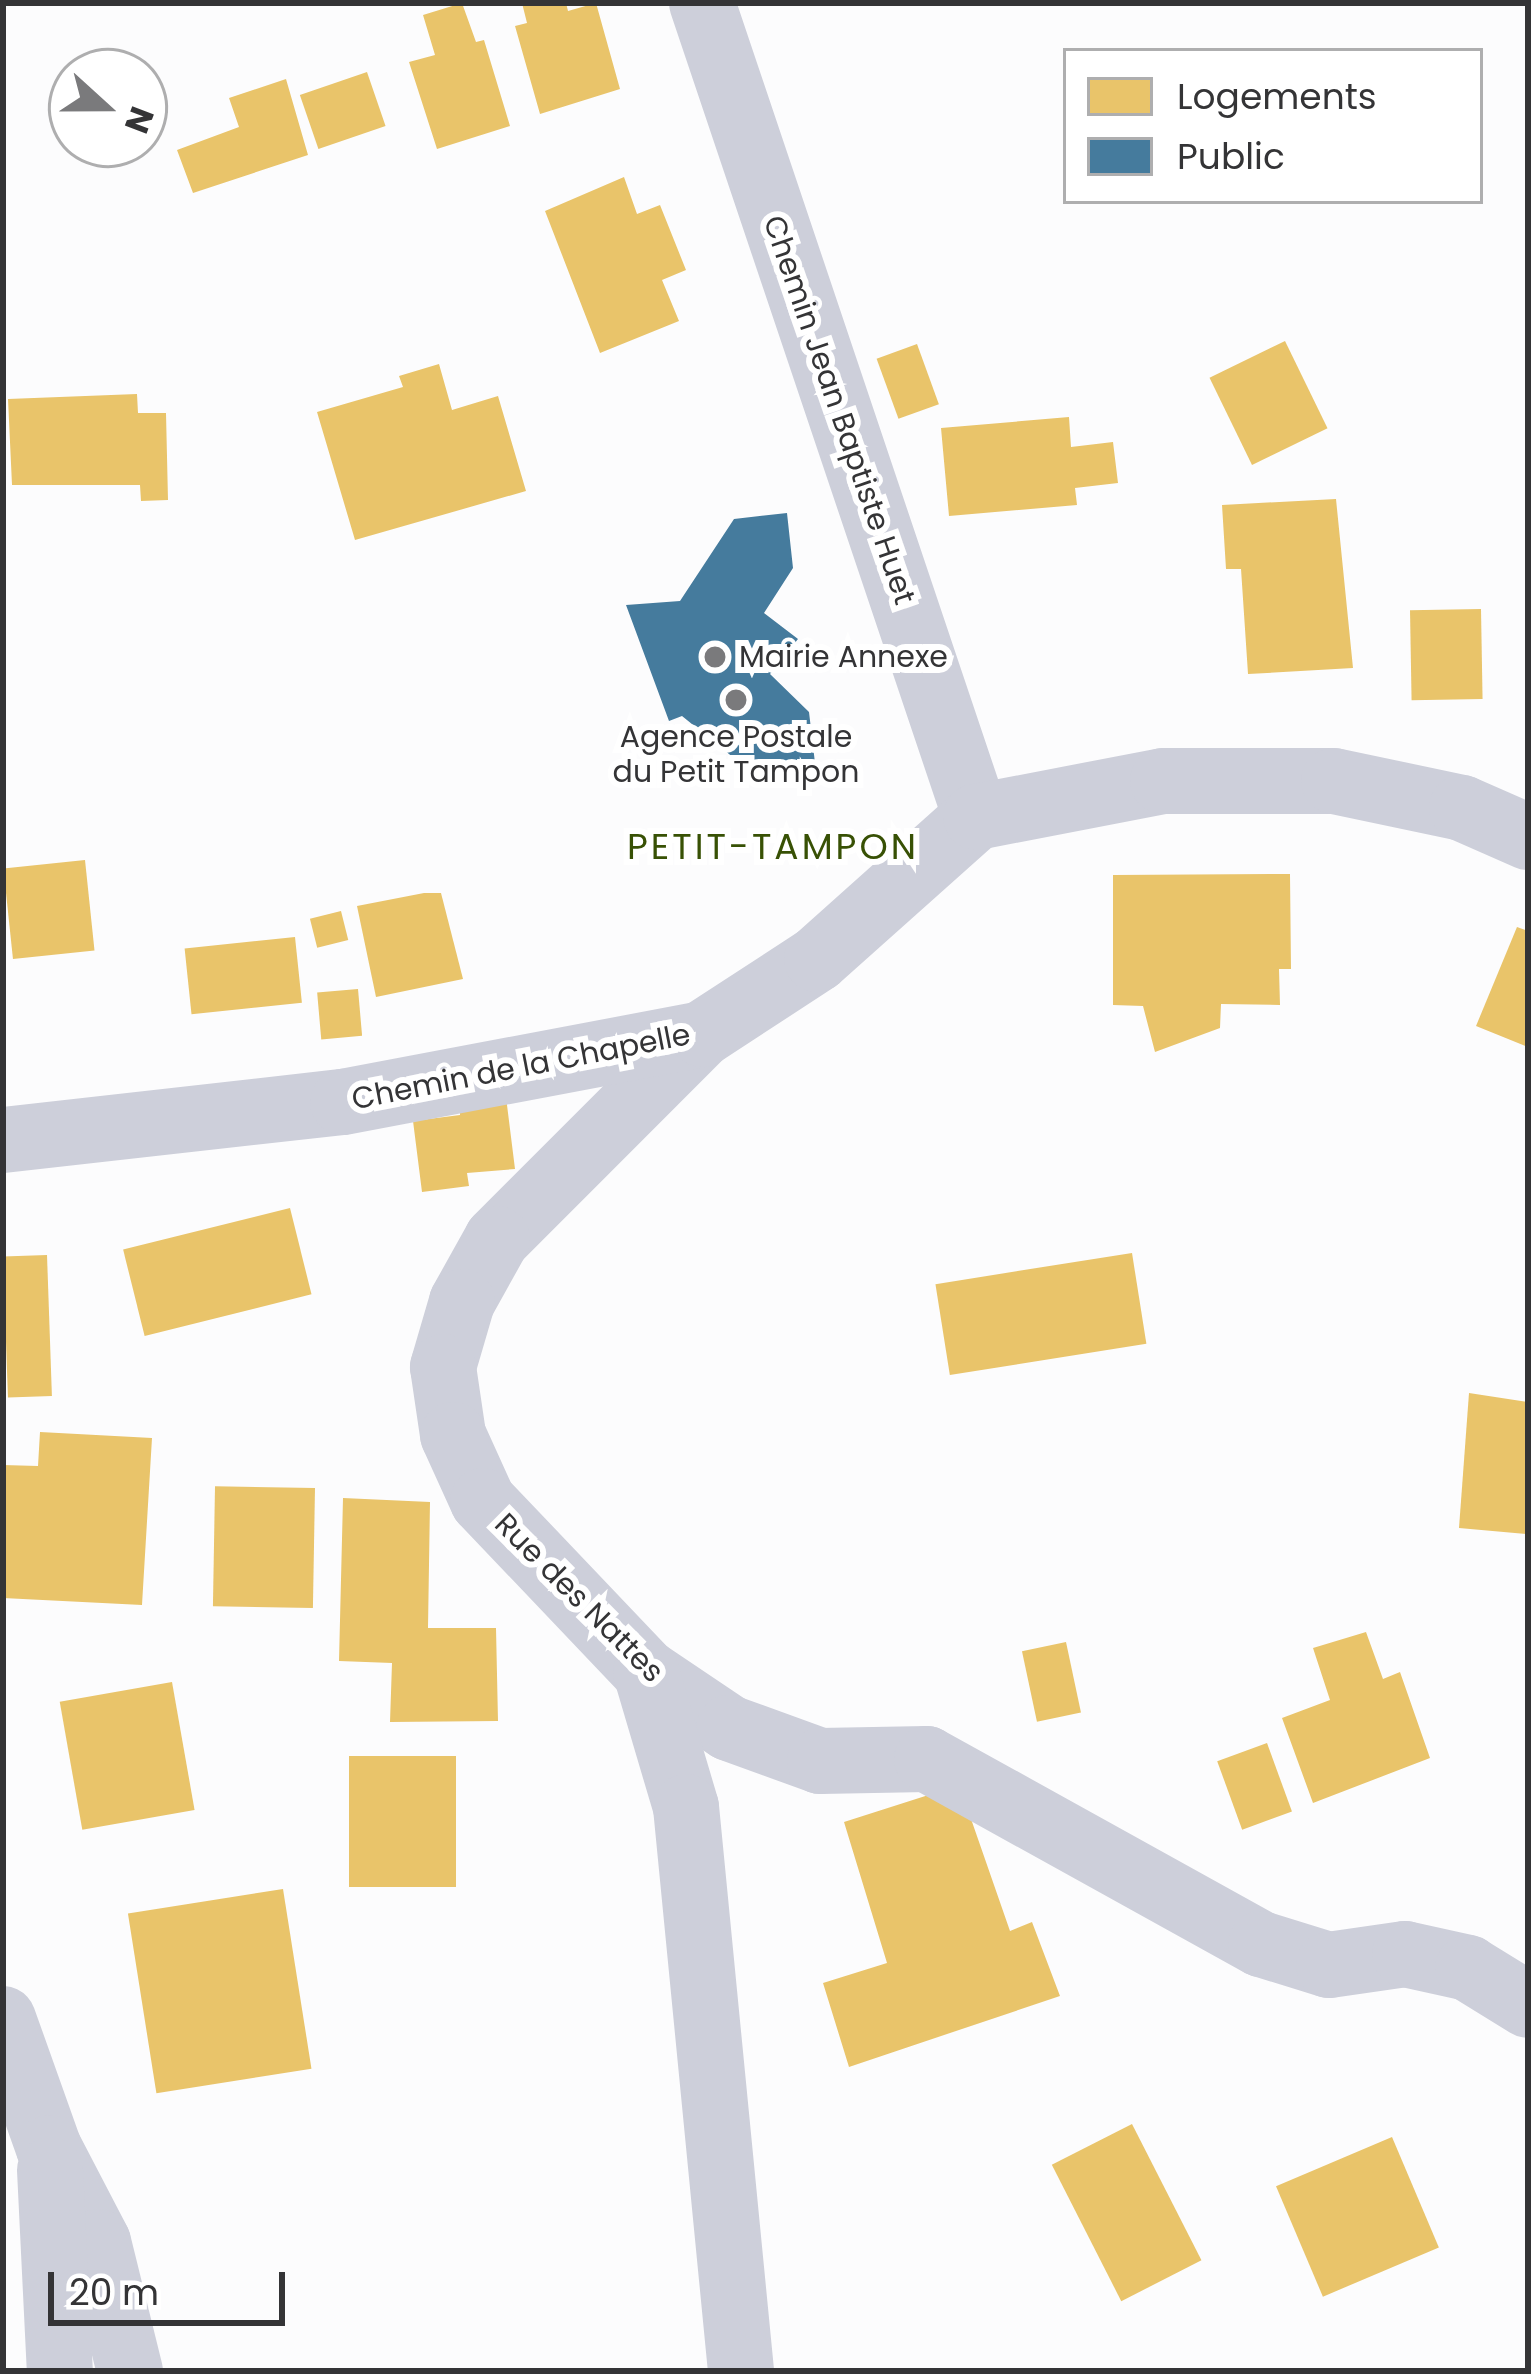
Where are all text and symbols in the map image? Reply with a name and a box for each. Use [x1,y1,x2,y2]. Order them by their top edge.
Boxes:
north arrow [48,48,168,168]
legend [1063,48,1483,204]
text: Logements [1177,71,1377,122]
text: N [113,100,166,140]
text: Public [1177,131,1285,182]
street label: Chemin Jean Baptiste Huet [756,211,922,609]
place label: Mairie Annexe [739,639,948,675]
marker: Mairie Annexe [702,644,728,670]
marker: Agence Postale du Petit Tampon [723,687,749,713]
place label: Agence Postale du Petit Tampon [613,719,859,789]
district label: PETIT-TAMPON [627,825,919,869]
street label: Chemin de la Chapelle [349,1017,693,1117]
street label: Rue des Nattes [487,1506,671,1690]
scale bar [54,2248,291,2322]
text: 20 m [69,2267,159,2318]

